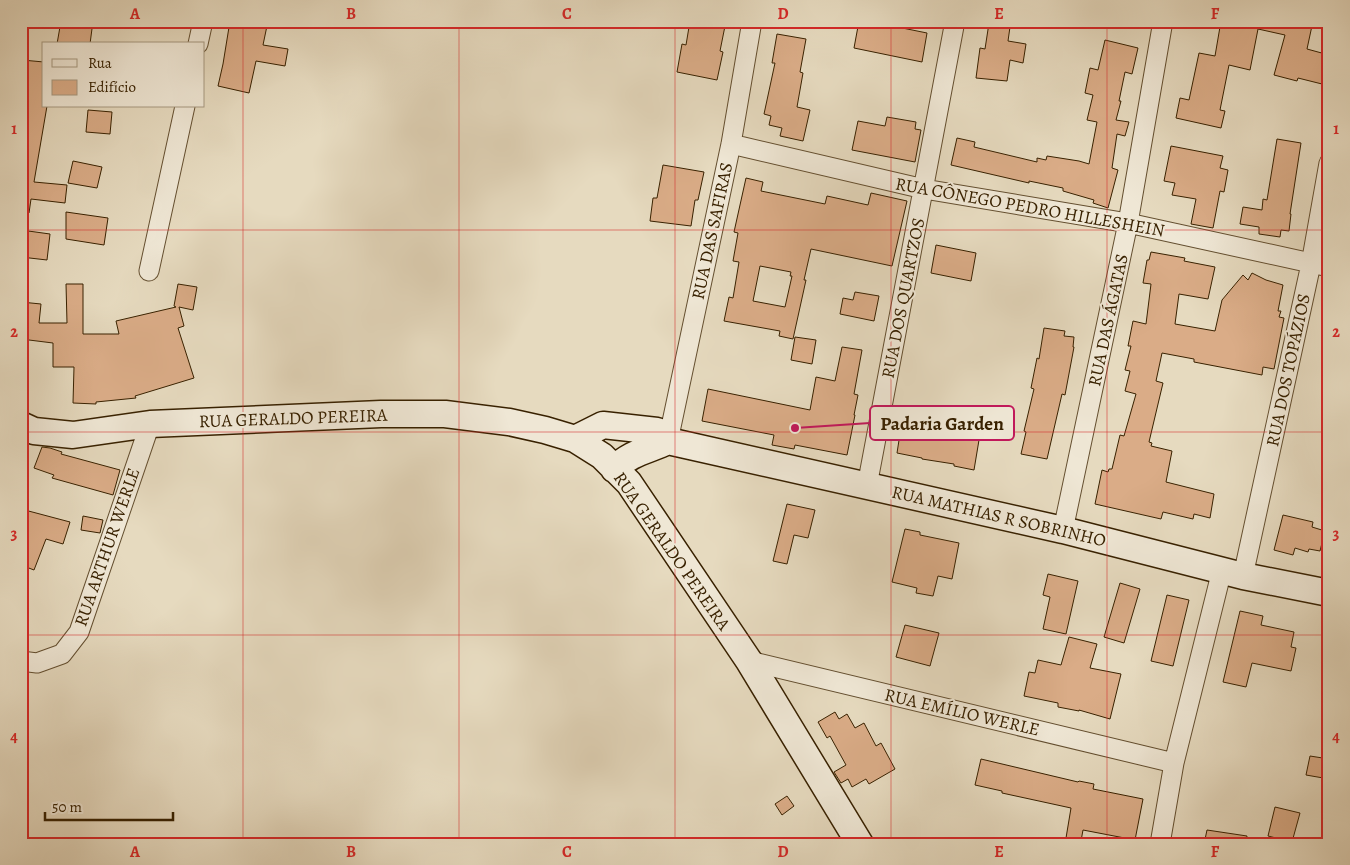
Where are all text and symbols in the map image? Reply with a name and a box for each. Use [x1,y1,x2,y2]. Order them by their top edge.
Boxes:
text: A [129,3,141,25]
text: B [346,3,356,25]
text: C [562,3,572,25]
text: D [777,3,789,25]
text: E [994,3,1004,25]
text: F [1211,3,1220,25]
legend [42,42,205,108]
text: Rua [88,53,112,73]
text: Edifício [88,77,136,97]
text: 1 [11,118,17,140]
text: 1 [1333,118,1339,140]
street label: RUA DAS SAFIRAS [686,160,738,302]
street label: RUA CÔNEGO PEDRO HILLESHEIN [893,171,1167,243]
street label: RUA DOS QUARTZOS [876,216,930,380]
street label: RUA DAS ÁGATAS [1082,252,1134,388]
street label: RUA DOS TOPÁZIOS [1260,291,1316,449]
text: 2 [10,321,18,343]
text: 2 [1332,321,1340,343]
street label: RUA GERALDO PEREIRA [198,403,388,433]
callout: Padaria Garden [870,406,1014,440]
text: Padaria Garden [880,411,1004,437]
street label: RUA ARTHUR WERLE [69,464,145,630]
street label: RUA GERALDO PEREIRA [608,467,736,636]
street label: RUA MATHIAS R SOBRINHO [890,480,1108,552]
text: 3 [11,523,18,545]
text: 3 [1333,523,1340,545]
street label: RUA EMÍLIO WERLE [882,683,1042,741]
text: 4 [10,726,18,748]
text: 4 [1332,726,1340,748]
scale bar [45,790,172,822]
text: 50 m [52,797,82,817]
text: A [129,841,141,863]
text: B [346,841,356,863]
text: C [562,841,572,863]
text: D [777,841,789,863]
text: E [994,841,1004,863]
text: F [1211,841,1220,863]

